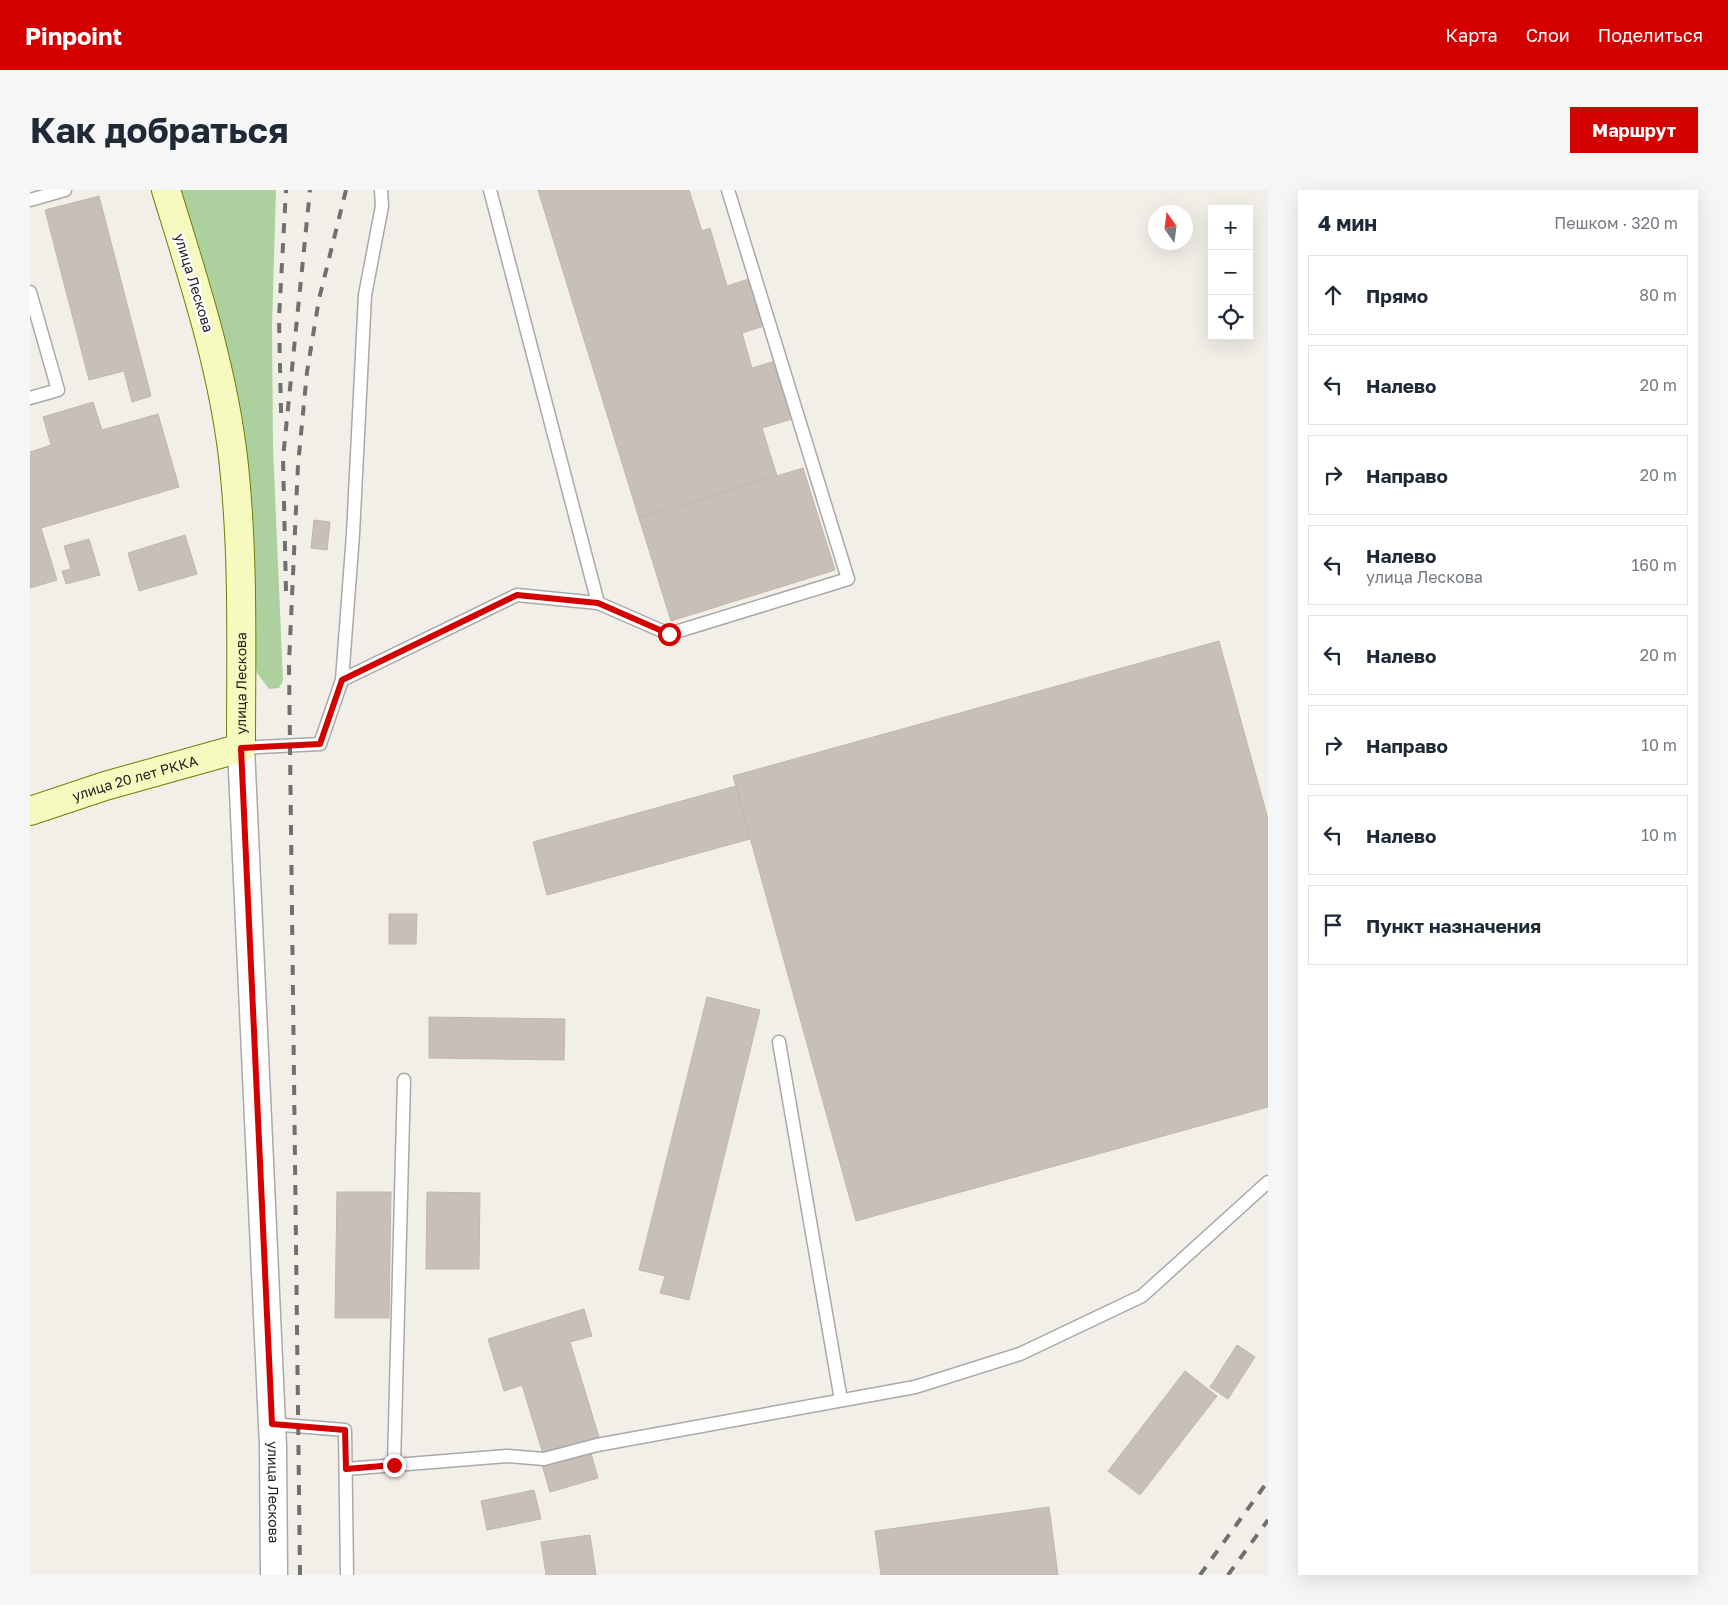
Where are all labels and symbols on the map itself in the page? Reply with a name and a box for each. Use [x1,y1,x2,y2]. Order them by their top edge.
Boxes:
north arrow [1148,205,1193,250]
street label: улица Лескова [171,231,218,334]
route start [658,623,681,646]
street label: улица Лескова [232,632,249,735]
street label: улица 20 лет РККА [70,751,200,804]
street label: улица Лескова [265,1441,283,1544]
route end [383,1454,406,1477]

